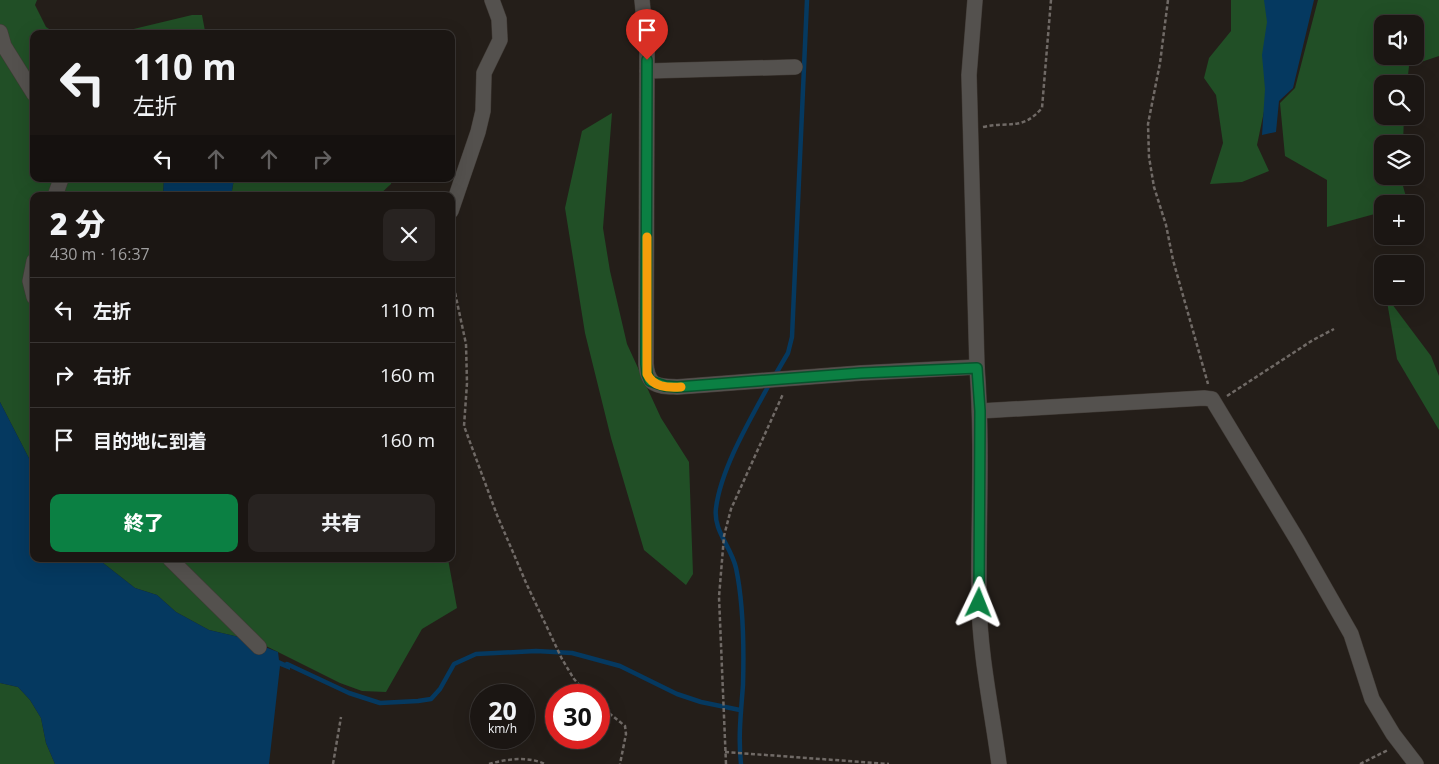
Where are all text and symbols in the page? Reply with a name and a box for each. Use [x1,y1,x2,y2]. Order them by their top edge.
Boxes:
pin [626,9,668,60]
map controls [1374,15,1424,305]
button: sound [1374,15,1424,65]
icon: arrive [633,16,661,44]
text: 110 m [133,43,237,90]
icon: left [50,50,115,115]
button: search [1374,75,1424,125]
text: 左折 [133,90,177,120]
button: layers [1374,135,1424,185]
icon: left [149,145,177,173]
icon: ahead [202,145,230,173]
icon: ahead [255,145,283,173]
icon: right [308,145,336,173]
button: + [1374,195,1424,245]
text: 2 分 [50,203,105,244]
button: close [383,209,435,261]
text: 430 m · 16:37 [50,243,150,265]
button: − [1374,255,1424,305]
icon: left [50,296,78,324]
text: 110 m [380,297,435,323]
text: 左折 [93,298,131,324]
icon: right [50,361,78,389]
text: 160 m [380,362,435,388]
text: 右折 [93,363,131,389]
icon: arrive [50,426,78,454]
text: 160 m [380,427,435,453]
text: 目的地に到着 [93,428,207,454]
button: 終了 [50,494,238,552]
button: 共有 [248,494,435,552]
position arrow [952,576,1004,628]
speed limit sign: 30 [545,684,610,749]
text: 20 [488,693,517,727]
text: km/h [488,720,517,737]

